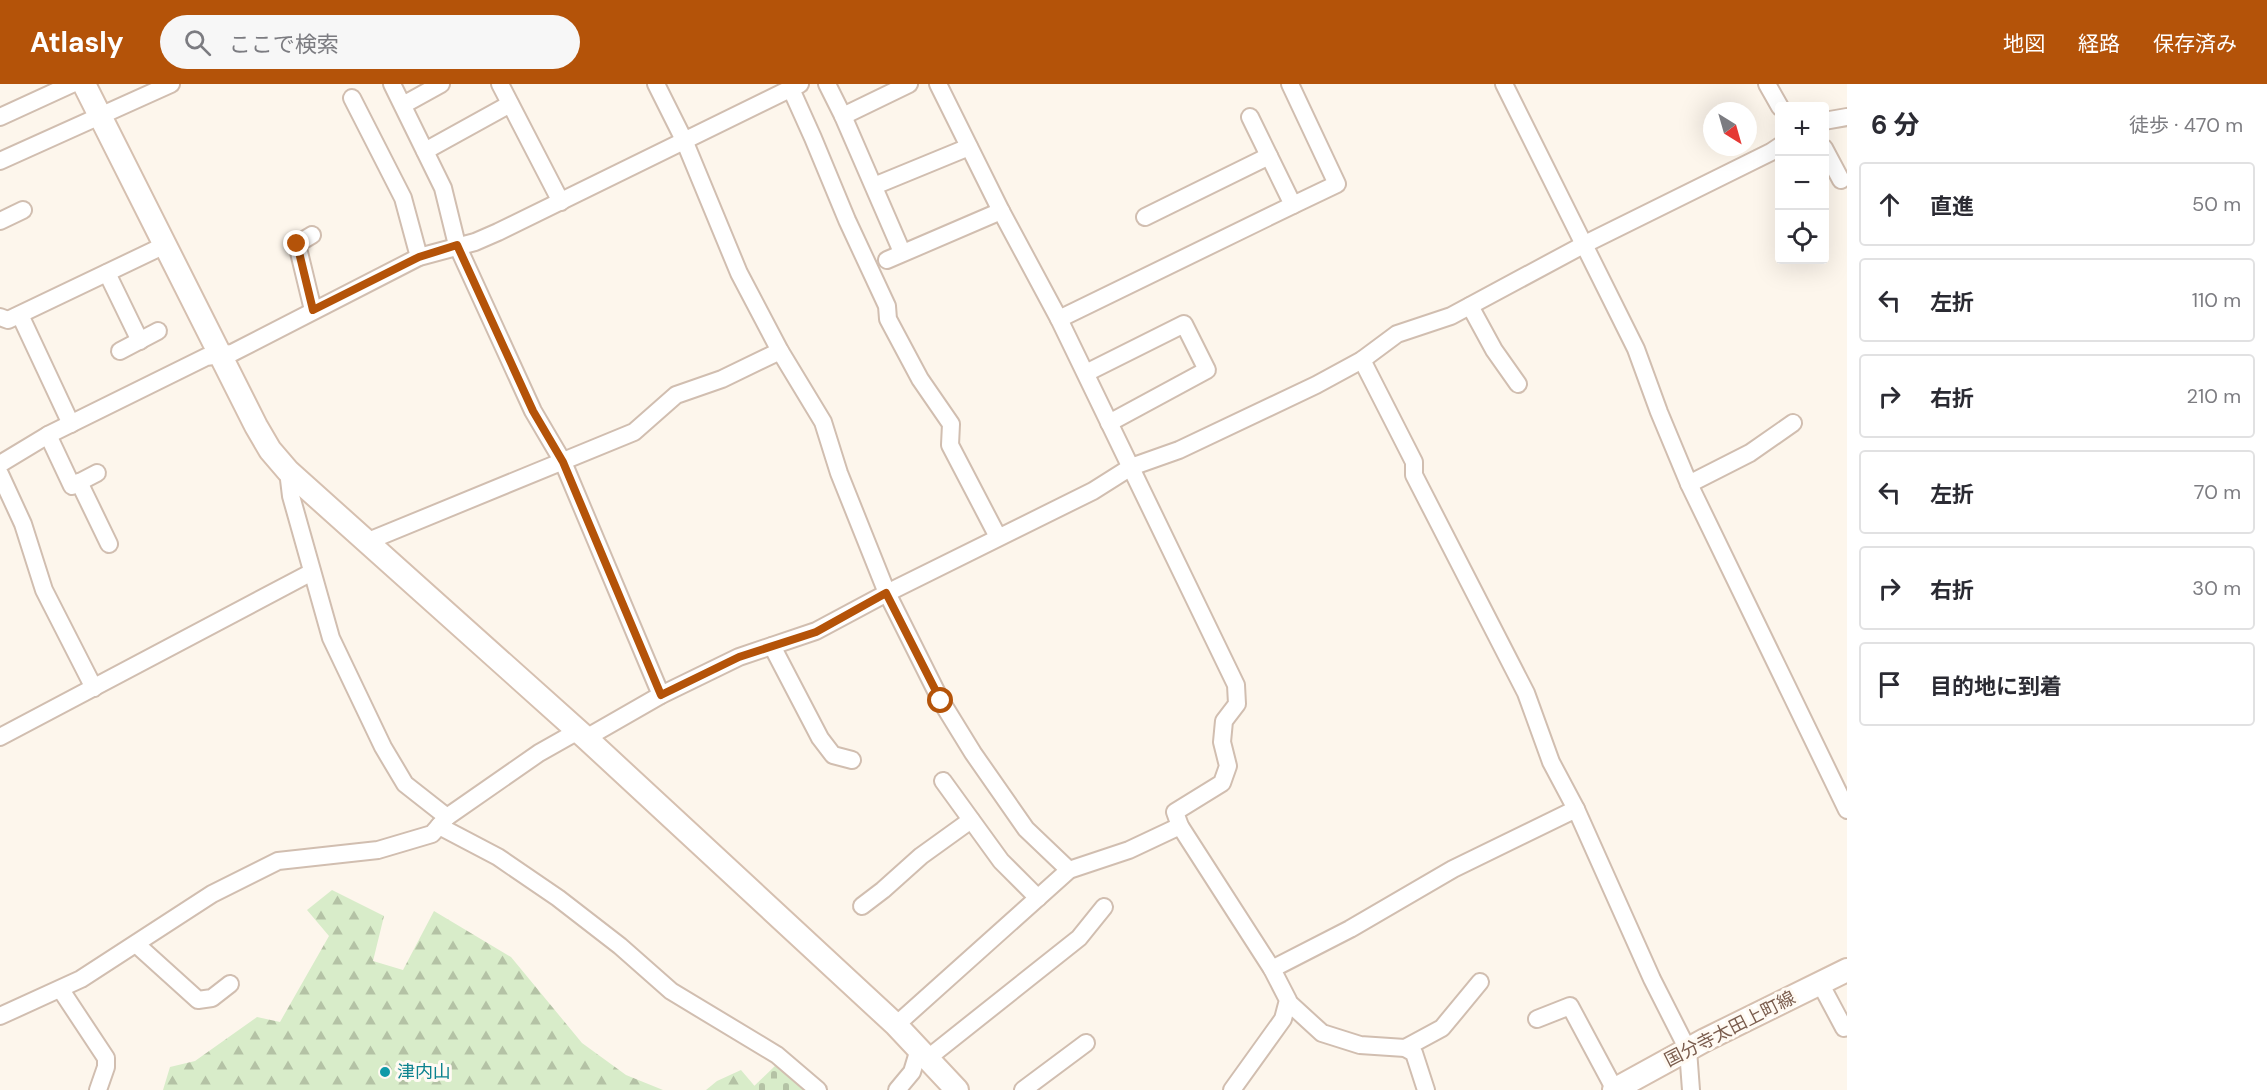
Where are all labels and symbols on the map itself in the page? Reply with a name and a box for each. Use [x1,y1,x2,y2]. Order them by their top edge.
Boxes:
north arrow [1703,102,1757,156]
route end [283,230,309,256]
route start [927,687,953,713]
street label: 国分寺太田上町線 [1660,986,1800,1072]
place label: 津内山 [397,1060,451,1084]
marker: 津内山 [378,1065,392,1079]

